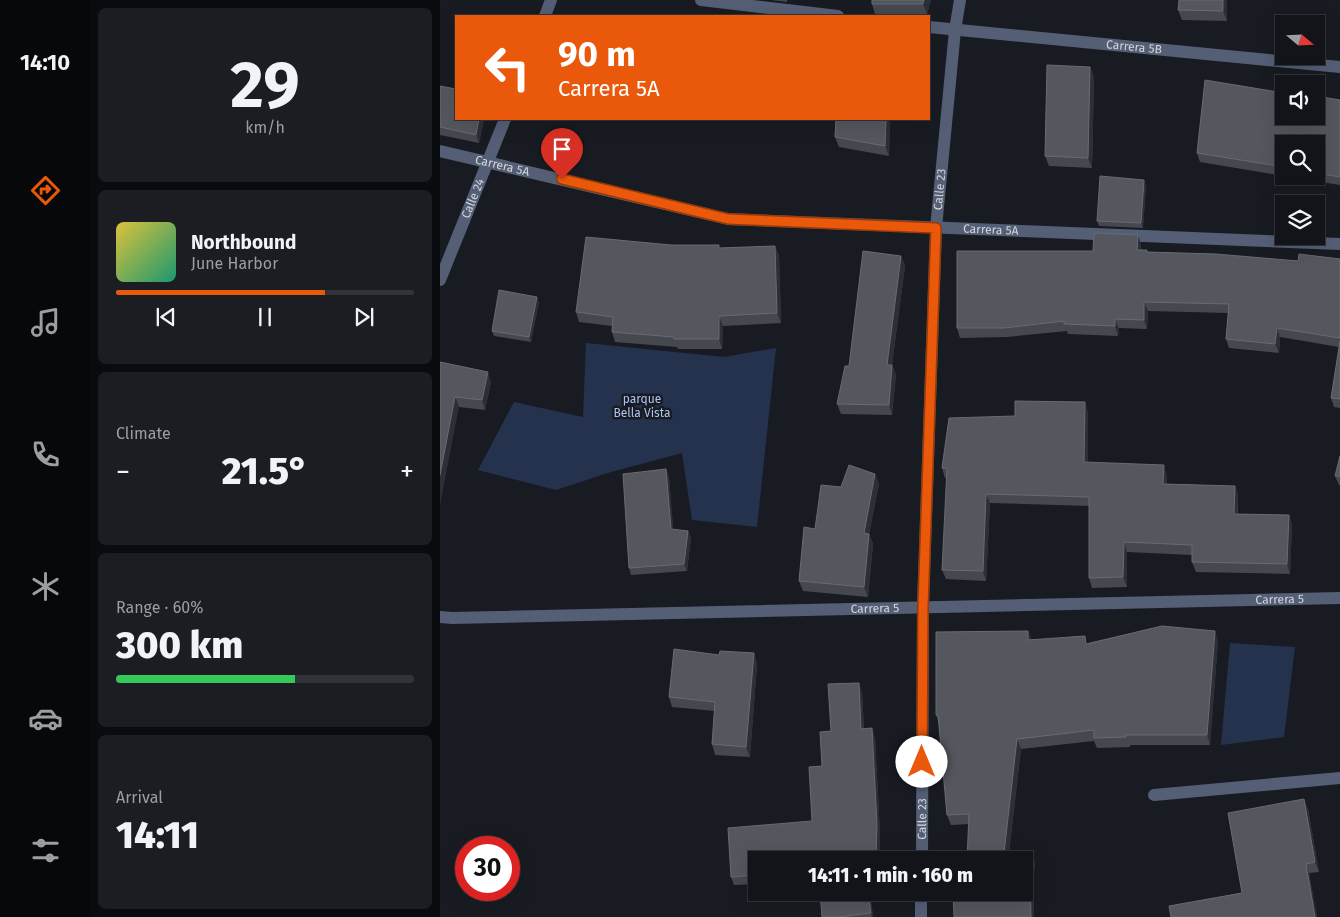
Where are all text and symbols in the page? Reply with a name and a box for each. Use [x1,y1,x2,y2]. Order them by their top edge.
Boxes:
north arrow [1275,15,1325,65]
map controls [1275,15,1325,245]
text: 90 m [558,33,636,75]
icon: left [475,35,540,100]
street label: Carrera 5B [1106,37,1163,57]
text: 29 [230,46,300,124]
text: 14:10 [20,49,70,76]
text: Carrera 5A [558,75,660,102]
button: sound [1275,75,1325,125]
text: km/h [245,118,285,137]
pin [541,128,583,179]
icon: arrive [548,135,576,163]
button: search [1275,135,1325,185]
street label: Carrera 5A [474,153,531,179]
street label: Calle 23 [931,168,949,211]
icon: directions [28,173,63,208]
street label: Calle 24 [459,176,487,220]
button: layers [1275,195,1325,245]
street label: Carrera 5A [963,222,1019,238]
text: Northbound [191,231,296,254]
text: June Harbor [191,254,278,273]
icon: previous [152,303,180,331]
icon: pause [251,303,279,331]
icon: next [350,303,378,331]
icon: music [28,305,63,340]
park label: parque Bella Vista [614,392,670,420]
text: Climate [116,424,171,443]
icon: phone [28,437,63,472]
text: 21.5° [222,448,308,494]
text: − [116,455,130,488]
text: + [400,455,414,488]
icon: climate [28,569,63,604]
street label: Carrera 5 [1255,592,1304,607]
text: Range · 60% [116,598,203,617]
street label: Carrera 5 [850,601,899,616]
text: 300 km [116,622,243,668]
icon: car [28,701,63,736]
position arrow [895,735,947,787]
text: Arrival [116,788,163,807]
street label: Calle 23 [915,798,929,840]
text: 14:11 [116,812,199,858]
icon: filters [28,833,63,868]
speed limit sign: 30 [455,836,520,901]
text: 14:11 · 1 min · 160 m [808,864,973,887]

